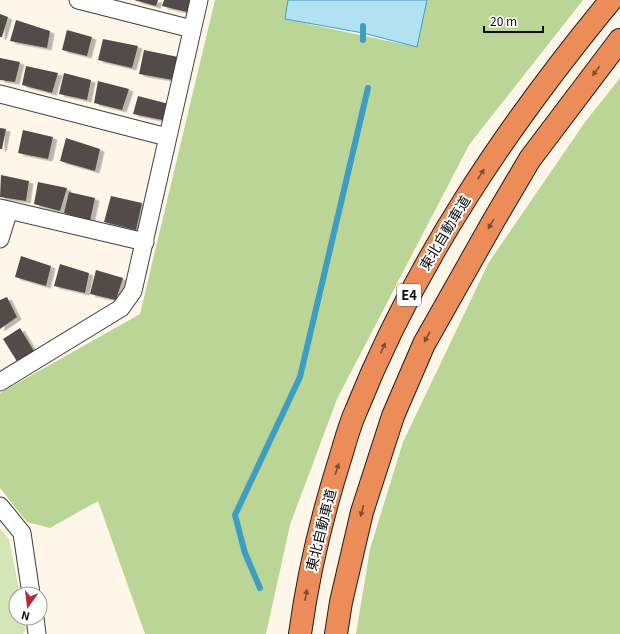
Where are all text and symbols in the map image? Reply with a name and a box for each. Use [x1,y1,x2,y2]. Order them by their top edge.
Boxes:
scale bar [484,8,543,34]
text: 20 m [490,12,517,29]
one-way arrow [593,66,601,76]
one-way arrow [478,168,485,180]
street label: 東北自動車道 [414,191,474,274]
one-way arrow [488,218,495,230]
road number: E4 [397,284,421,306]
one-way arrow [424,332,431,343]
one-way arrow [380,342,386,354]
one-way arrow [334,463,340,475]
street label: 東北自動車道 [300,487,340,573]
one-way arrow [359,506,365,518]
north arrow [8,586,48,626]
one-way arrow [303,589,309,602]
text: N [19,608,31,625]

